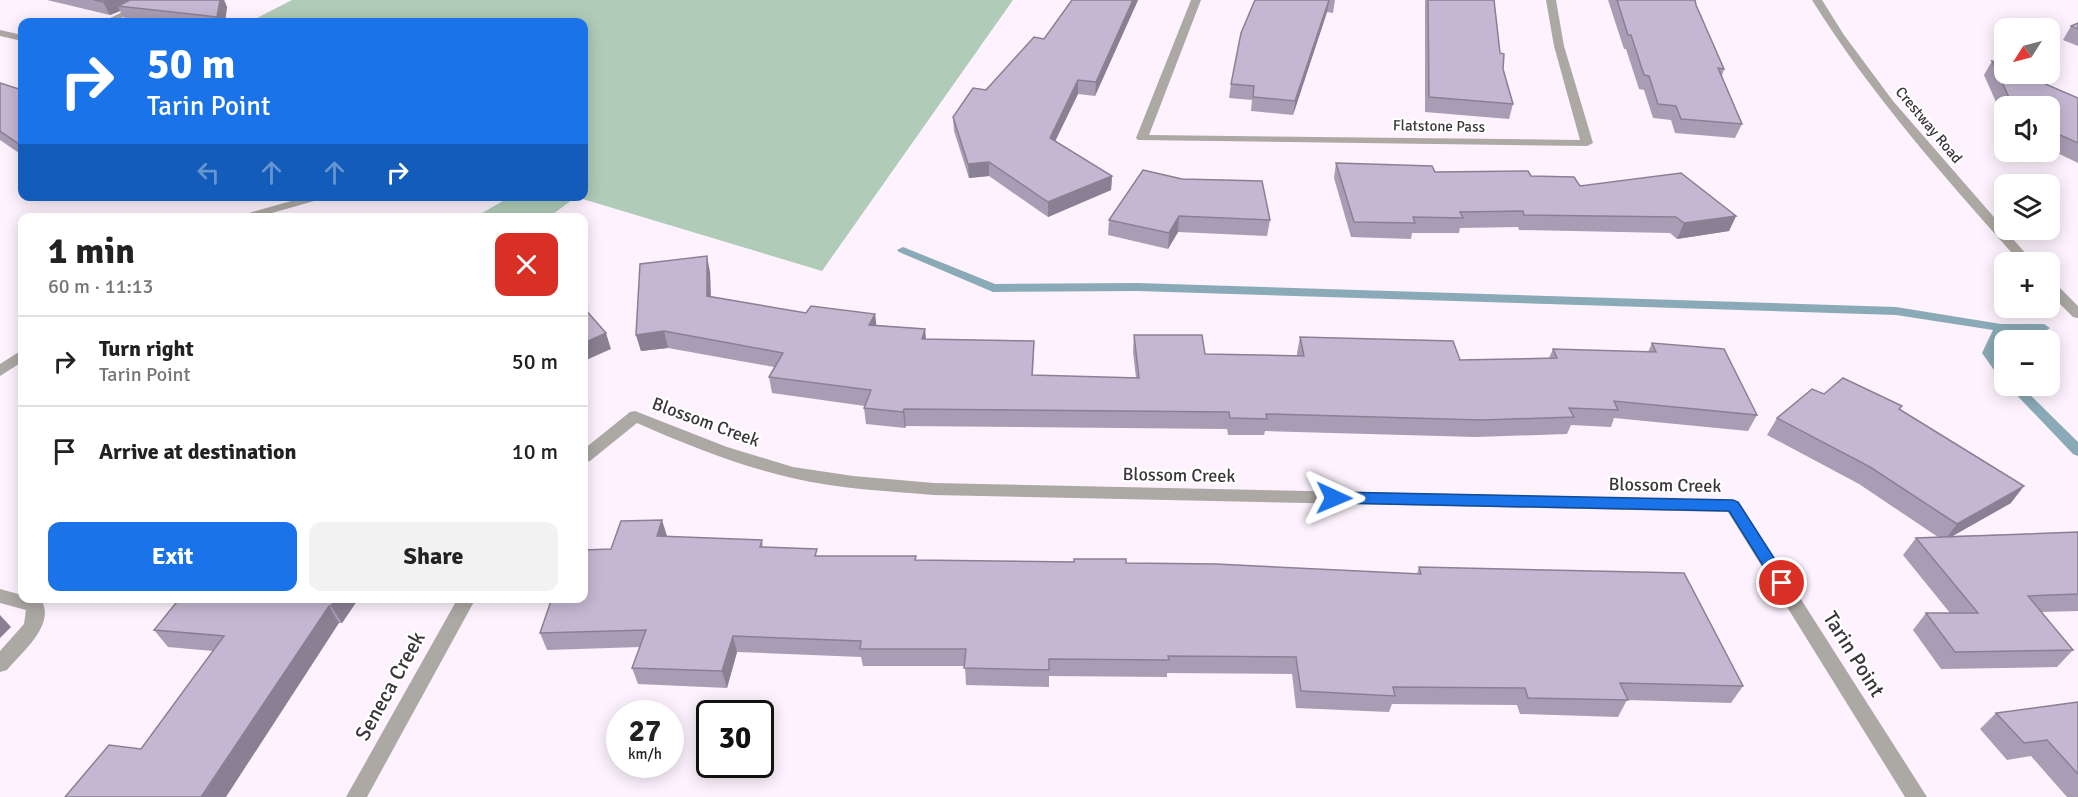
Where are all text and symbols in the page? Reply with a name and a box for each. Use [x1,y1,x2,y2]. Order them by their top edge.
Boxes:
north arrow [1994,18,2060,84]
map controls [1994,18,2060,396]
text: 50 m [147,39,236,90]
icon: right [48,42,126,120]
street label: Crestway Road [1892,83,1966,167]
text: Tarin Point [147,90,271,123]
button: sound [1994,96,2060,162]
street label: Flatstone Pass [1393,116,1486,136]
icon: left [192,156,225,189]
icon: ahead [255,156,288,189]
icon: ahead [318,156,351,189]
icon: right [381,156,414,189]
button: layers [1994,174,2060,240]
text: 1 min [48,229,135,274]
button: close [495,233,558,296]
button: + [1994,252,2060,318]
text: 60 m · 11:13 [48,274,153,299]
button: − [1994,330,2060,396]
text: Turn right [99,335,194,362]
icon: right [48,345,81,378]
text: 50 m [512,348,558,375]
text: Tarin Point [99,362,190,387]
street label: Blossom Creek [649,392,763,452]
icon: arrive [48,435,81,468]
text: Arrive at destination [99,438,296,465]
text: 10 m [512,438,558,465]
street label: Blossom Creek [1122,463,1236,487]
position arrow [1302,466,1366,530]
street label: Blossom Creek [1608,473,1722,497]
button: Exit [48,522,297,591]
button: Share [309,522,558,591]
pin [1756,557,1807,608]
icon: arrive [1765,566,1798,599]
street label: Tarin Point [1818,606,1890,702]
street label: Seneca Creek [349,626,431,745]
speed limit sign: 30 [696,700,774,778]
text: 27 [629,713,661,750]
text: km/h [628,745,662,763]

